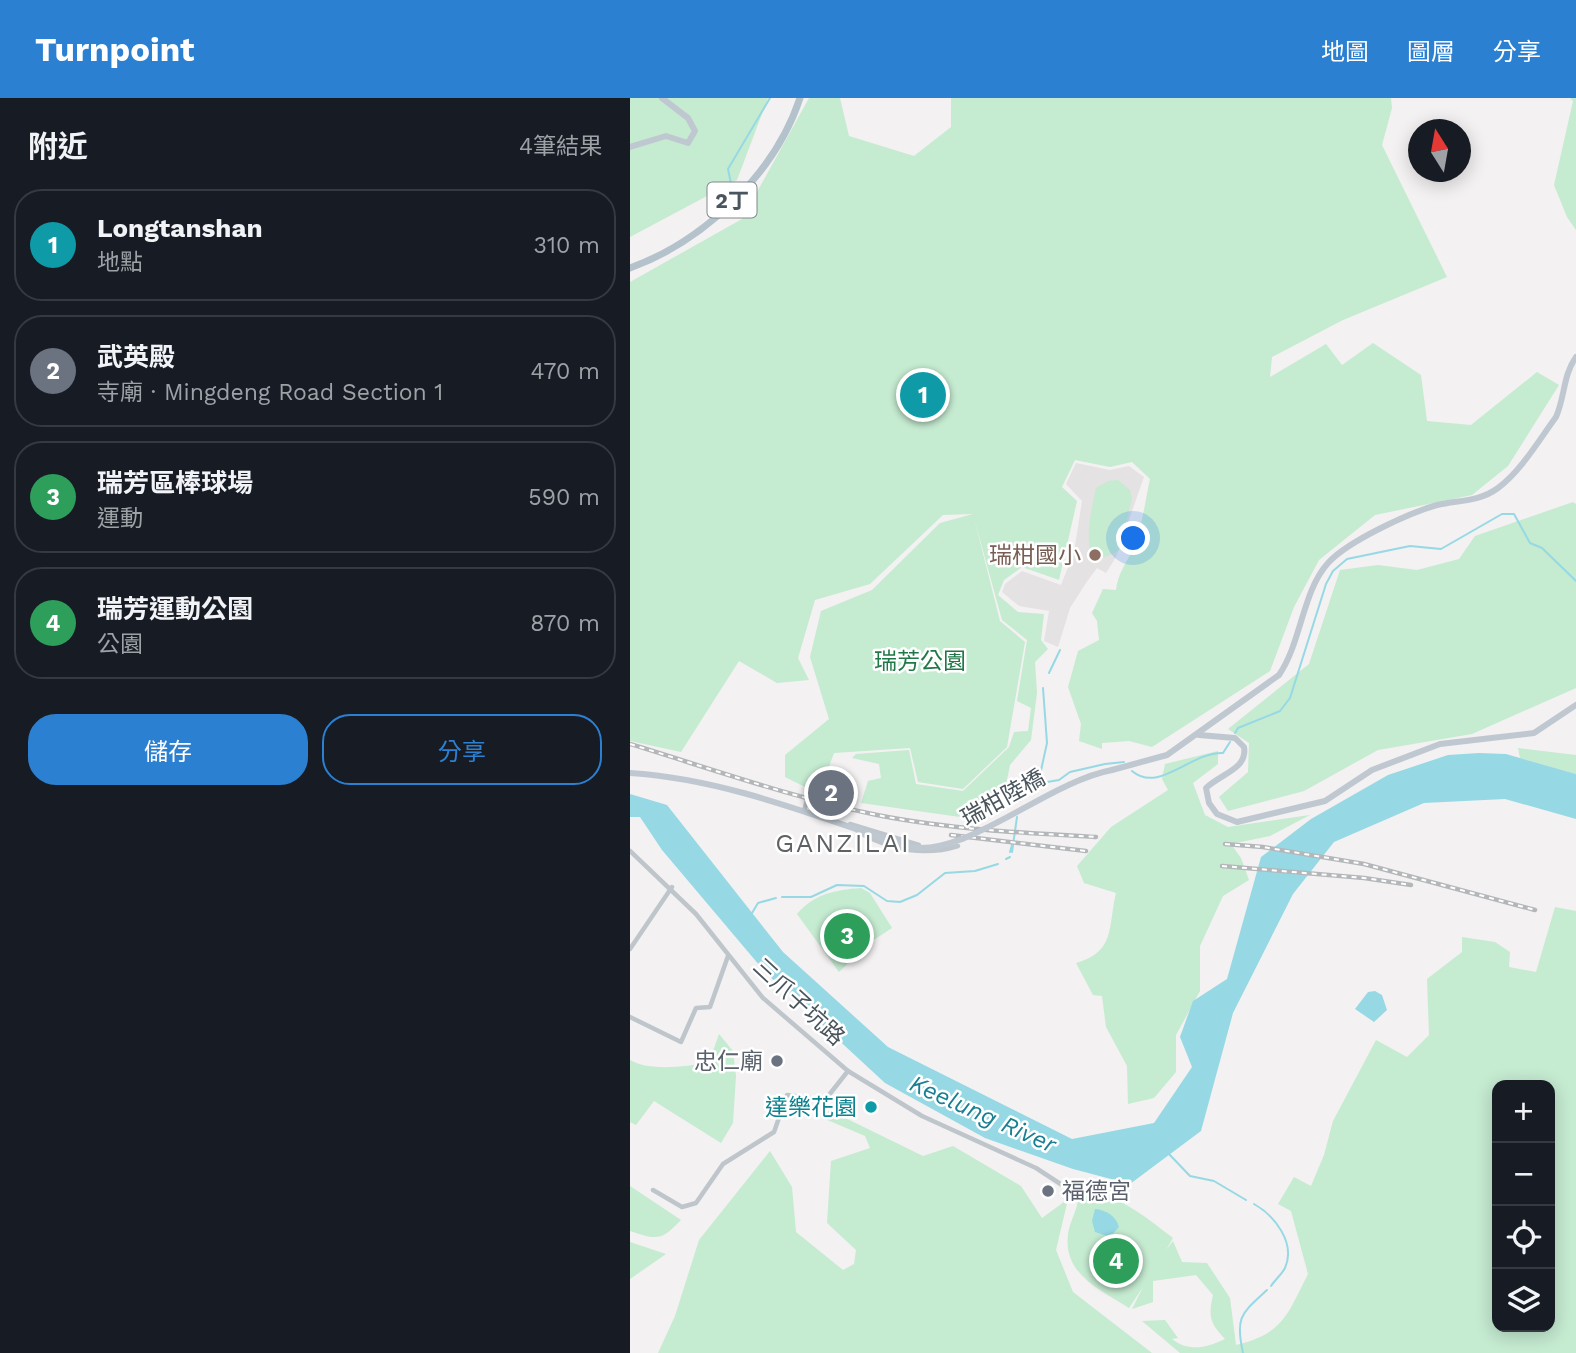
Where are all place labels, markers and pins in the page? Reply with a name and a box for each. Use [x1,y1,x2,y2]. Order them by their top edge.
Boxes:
pin: 1 [900,369,946,421]
place label: 瑞柑國小 [989,542,1081,569]
marker: 瑞柑國小 [1087,547,1103,563]
pin: 2 [808,767,854,819]
pin: 3 [824,910,870,962]
place label: 忠仁廟 [694,1048,763,1075]
marker: 忠仁廟 [769,1053,785,1069]
place label: 達樂花園 [765,1094,857,1121]
marker: 達樂花園 [863,1099,879,1115]
place label: 福德宮 [1062,1178,1131,1205]
marker: 福德宮 [1040,1183,1056,1199]
pin: 4 [1093,1235,1139,1287]

